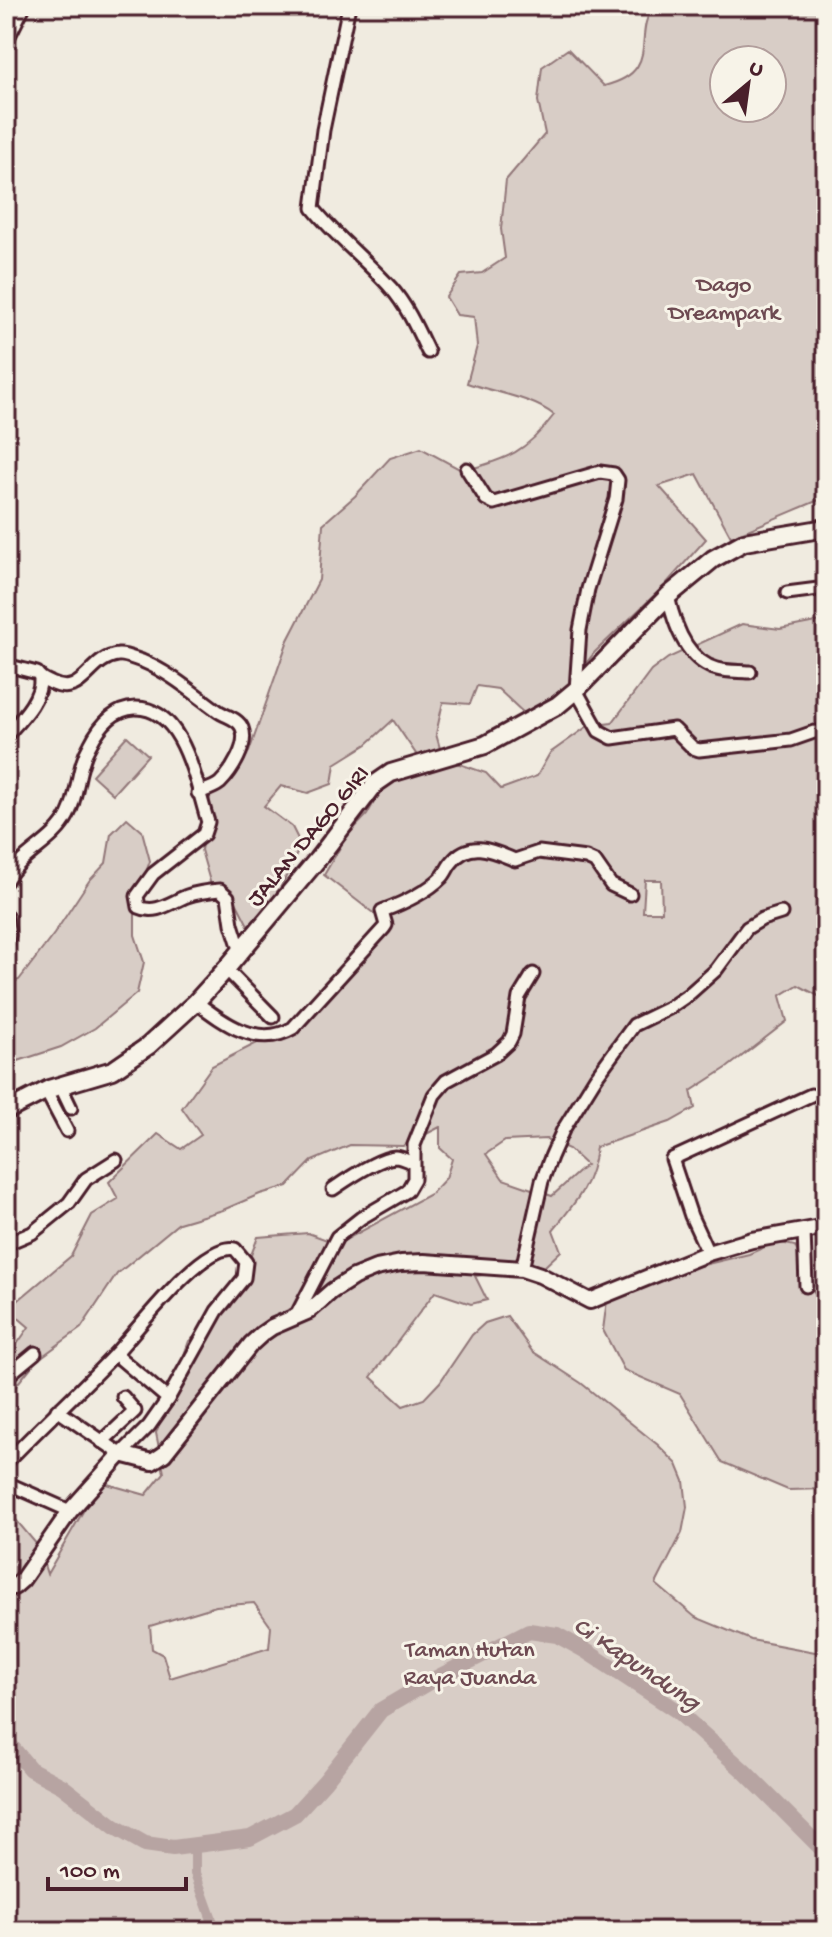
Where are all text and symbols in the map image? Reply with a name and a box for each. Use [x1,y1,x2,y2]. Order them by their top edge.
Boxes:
north arrow [708,44,788,124]
text: U [744,56,768,85]
park label: Dago Dreampark [666,272,782,329]
street label: JALAN DAGO GIRI [242,761,377,914]
water label: Ci Kapundung [566,1612,707,1721]
park label: Taman Hutan Raya Juanda [403,1637,537,1694]
scale bar [48,1841,186,1891]
text: 100 m [59,1858,120,1887]

